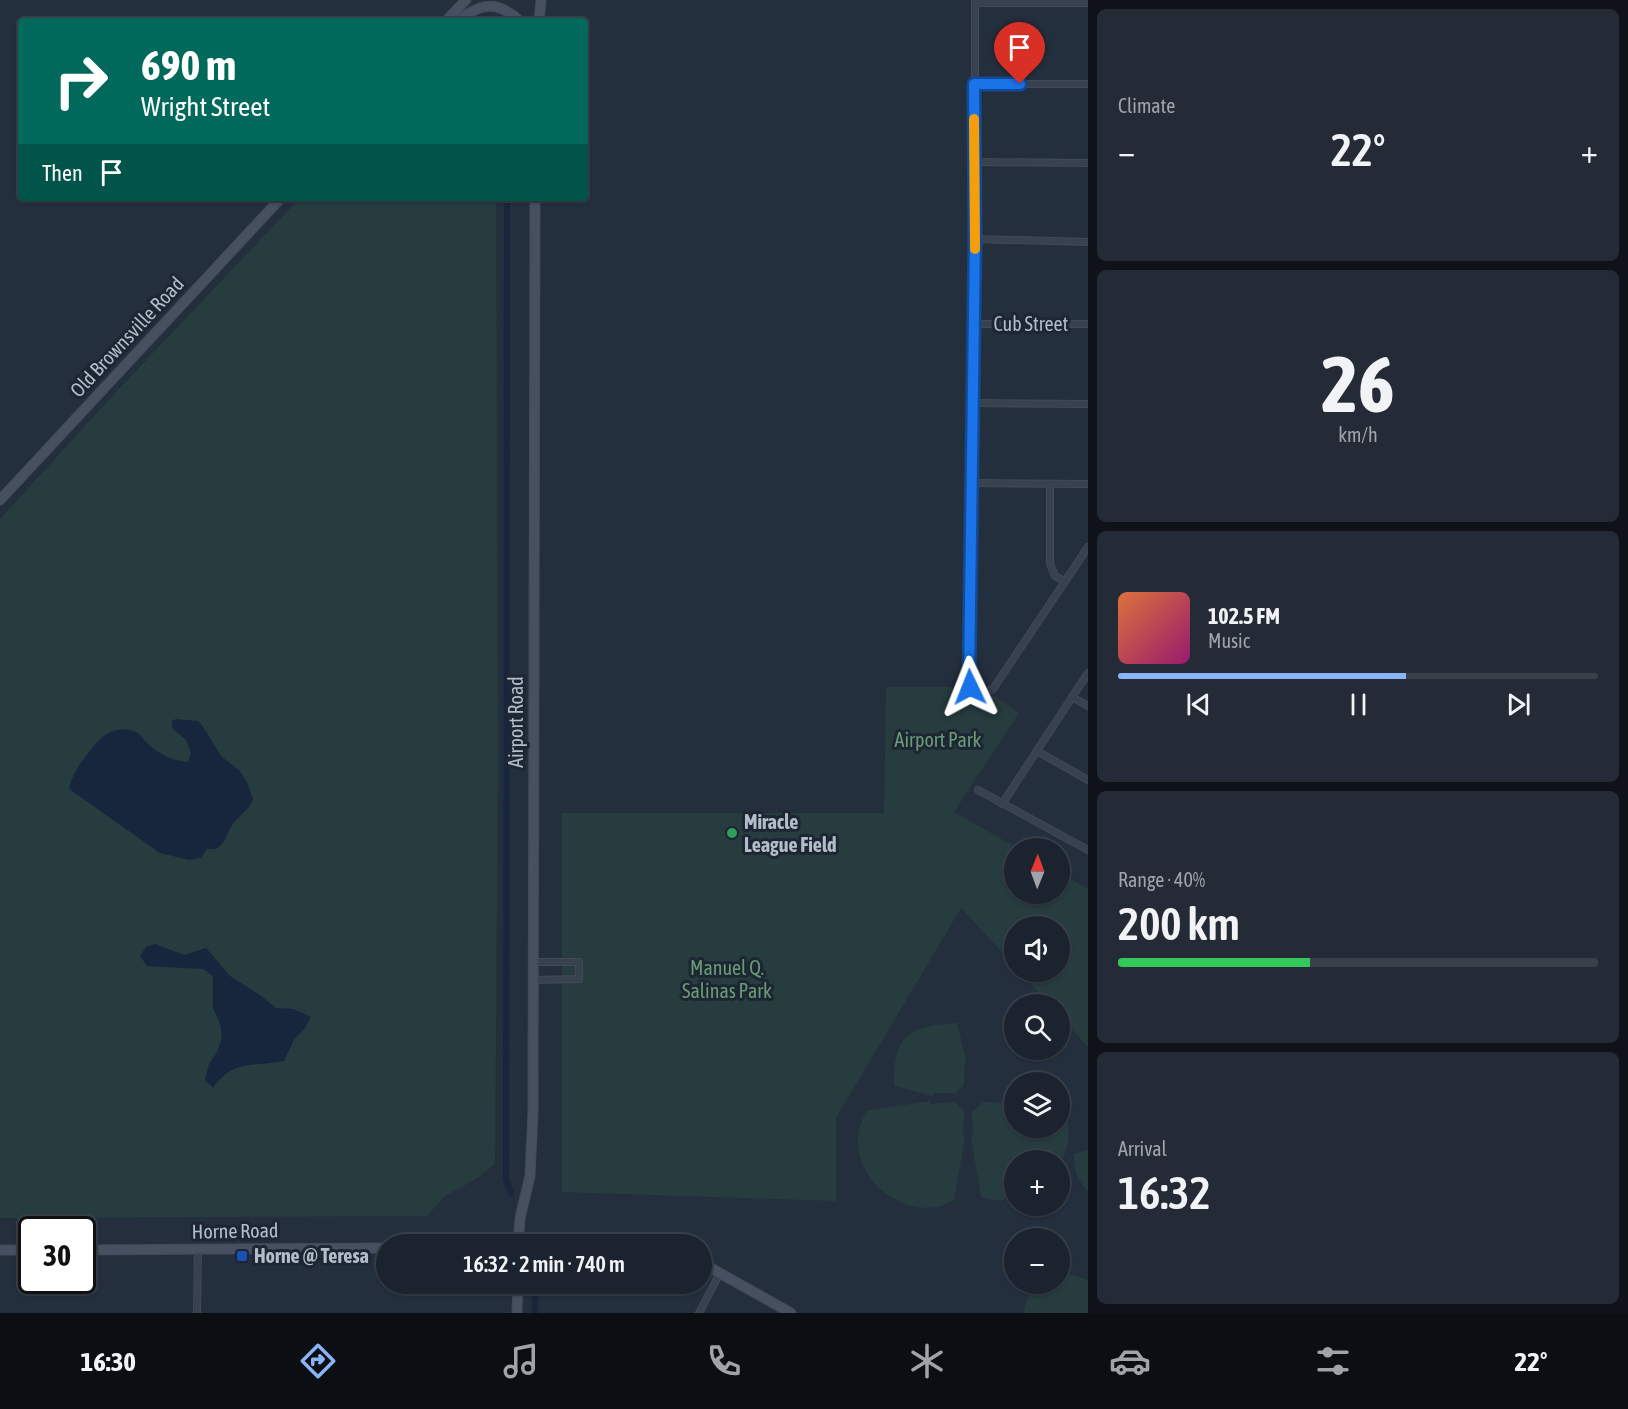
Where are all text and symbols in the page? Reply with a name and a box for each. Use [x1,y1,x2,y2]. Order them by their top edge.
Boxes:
pin [994,22,1045,84]
icon: arrive [1003,31,1036,64]
text: 690 m [141,41,236,89]
icon: right [42,42,120,120]
text: Wright Street [141,91,270,122]
text: Climate [1118,94,1175,117]
text: 22° [1331,124,1385,176]
text: − [1118,132,1135,170]
text: + [1581,132,1598,170]
icon: arrive [95,156,128,189]
text: Then [42,160,83,186]
street label: Old Brownsville Road [65,272,188,401]
street label: Cub Street [994,312,1069,335]
text: 26 [1321,339,1395,429]
text: km/h [1338,423,1378,446]
text: 102.5 FM [1208,603,1280,629]
text: Music [1208,629,1250,652]
position arrow [938,655,1002,719]
street label: Airport Road [504,676,527,768]
icon: previous [1182,688,1215,721]
icon: pause [1342,688,1375,721]
icon: next [1502,688,1535,721]
park label: Airport Park [895,728,982,751]
place label: Miracle League Field [744,810,837,856]
marker: Miracle League Field [725,826,739,840]
north arrow [1004,838,1070,904]
map controls [1004,838,1070,1294]
text: Range · 40% [1118,868,1205,891]
text: 200 km [1118,898,1240,950]
button: sound [1004,916,1070,982]
park label: Manuel Q. Salinas Park [682,956,772,1002]
button: search [1004,994,1070,1060]
button: layers [1004,1072,1070,1138]
text: Arrival [1118,1137,1167,1160]
button: + [1004,1150,1070,1216]
text: 16:32 [1118,1167,1211,1219]
speed limit sign: 30 [18,1216,96,1294]
street label: Horne Road [191,1218,278,1243]
button: − [1004,1228,1070,1294]
place label: Horne @ Teresa [254,1244,369,1267]
marker: Horne @ Teresa [235,1249,249,1263]
text: 16:32 · 2 min · 740 m [463,1251,625,1277]
icon: directions [297,1340,339,1382]
icon: music [500,1340,542,1382]
icon: phone [703,1340,745,1382]
icon: climate [906,1340,948,1382]
icon: car [1109,1340,1151,1382]
icon: filters [1312,1340,1354,1382]
text: 16:30 [80,1346,136,1377]
text: 22° [1515,1346,1547,1377]

